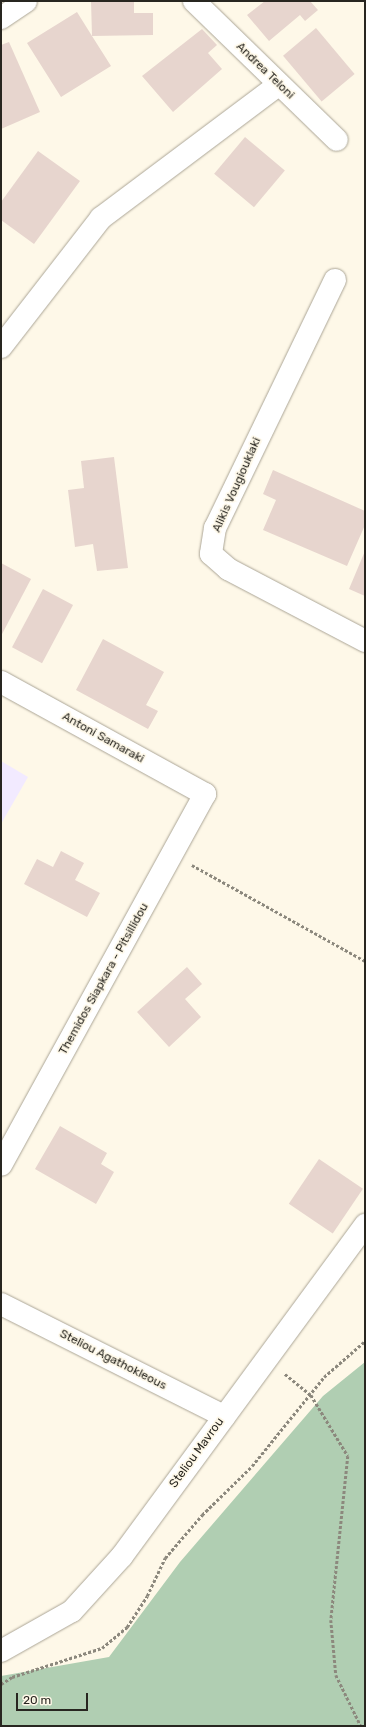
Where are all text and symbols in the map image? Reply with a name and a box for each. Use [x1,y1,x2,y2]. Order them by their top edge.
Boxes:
street label: Andrea Teloni [233,40,297,102]
street label: Alikis Vougiouklaki [210,435,264,535]
street label: Antoni Samaraki [60,710,146,766]
street label: Themidos Siapkara - Pitsillidou [56,901,152,1057]
street label: Steliou Agathokleous [57,1327,169,1393]
street label: Steliou Mavrou [167,1415,227,1491]
scale bar [18,1685,90,1711]
text: 20 m [23,1693,51,1707]

